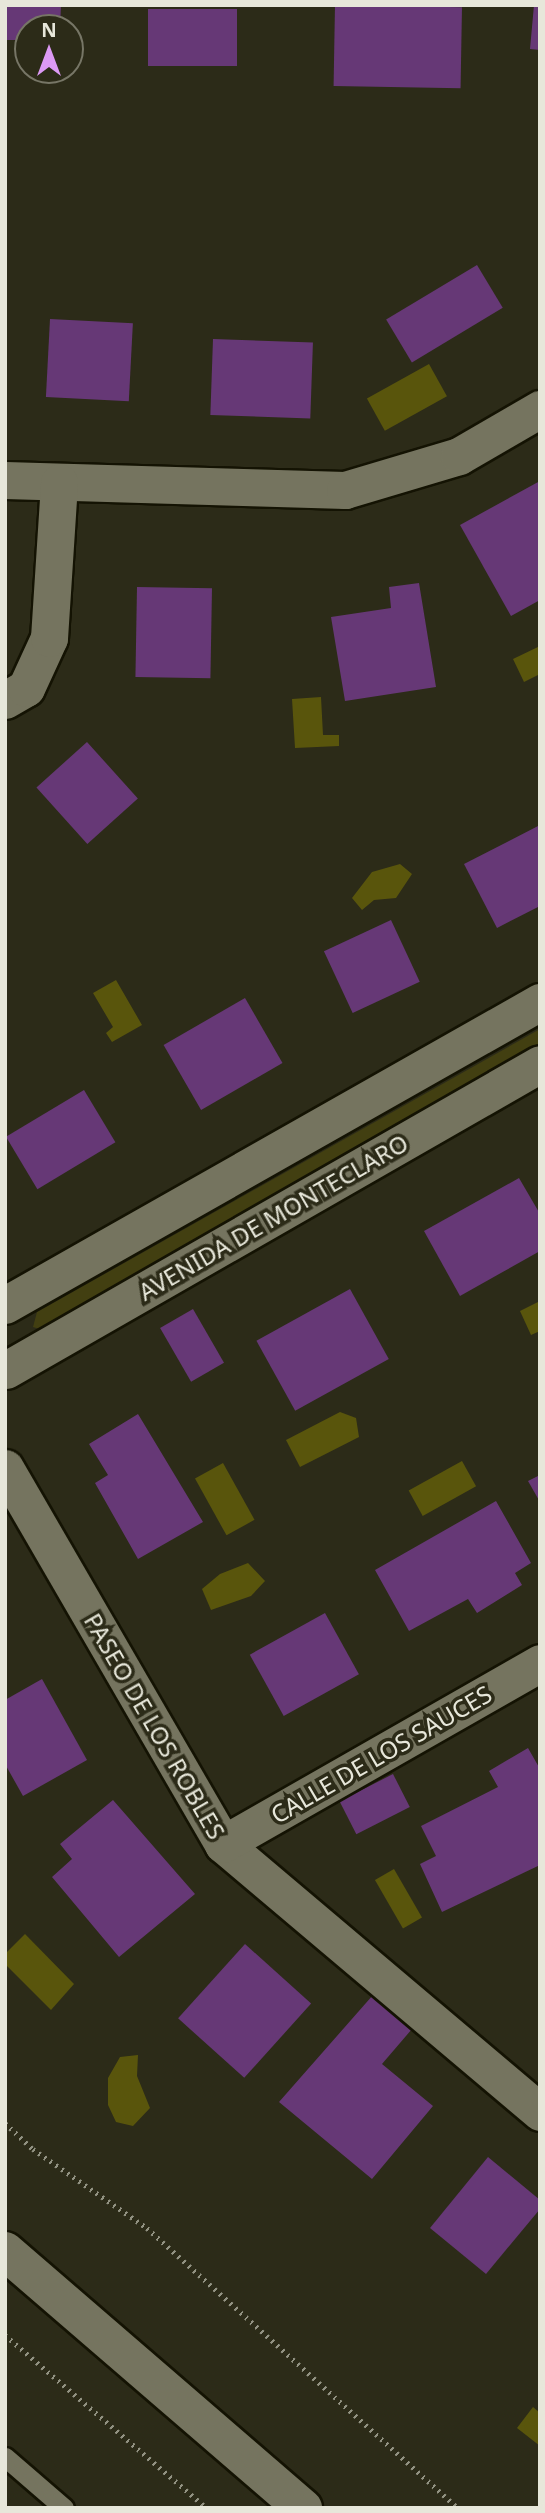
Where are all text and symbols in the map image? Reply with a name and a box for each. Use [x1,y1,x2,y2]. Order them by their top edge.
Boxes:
north arrow [14,14,84,84]
text: N [41,17,57,43]
street label: AVENIDA DE MONTECLARO [133,1128,413,1306]
street label: PASEO DE LOS ROBLES [79,1608,231,1844]
street label: CALLE DE LOS SAUCES [265,1679,497,1829]

